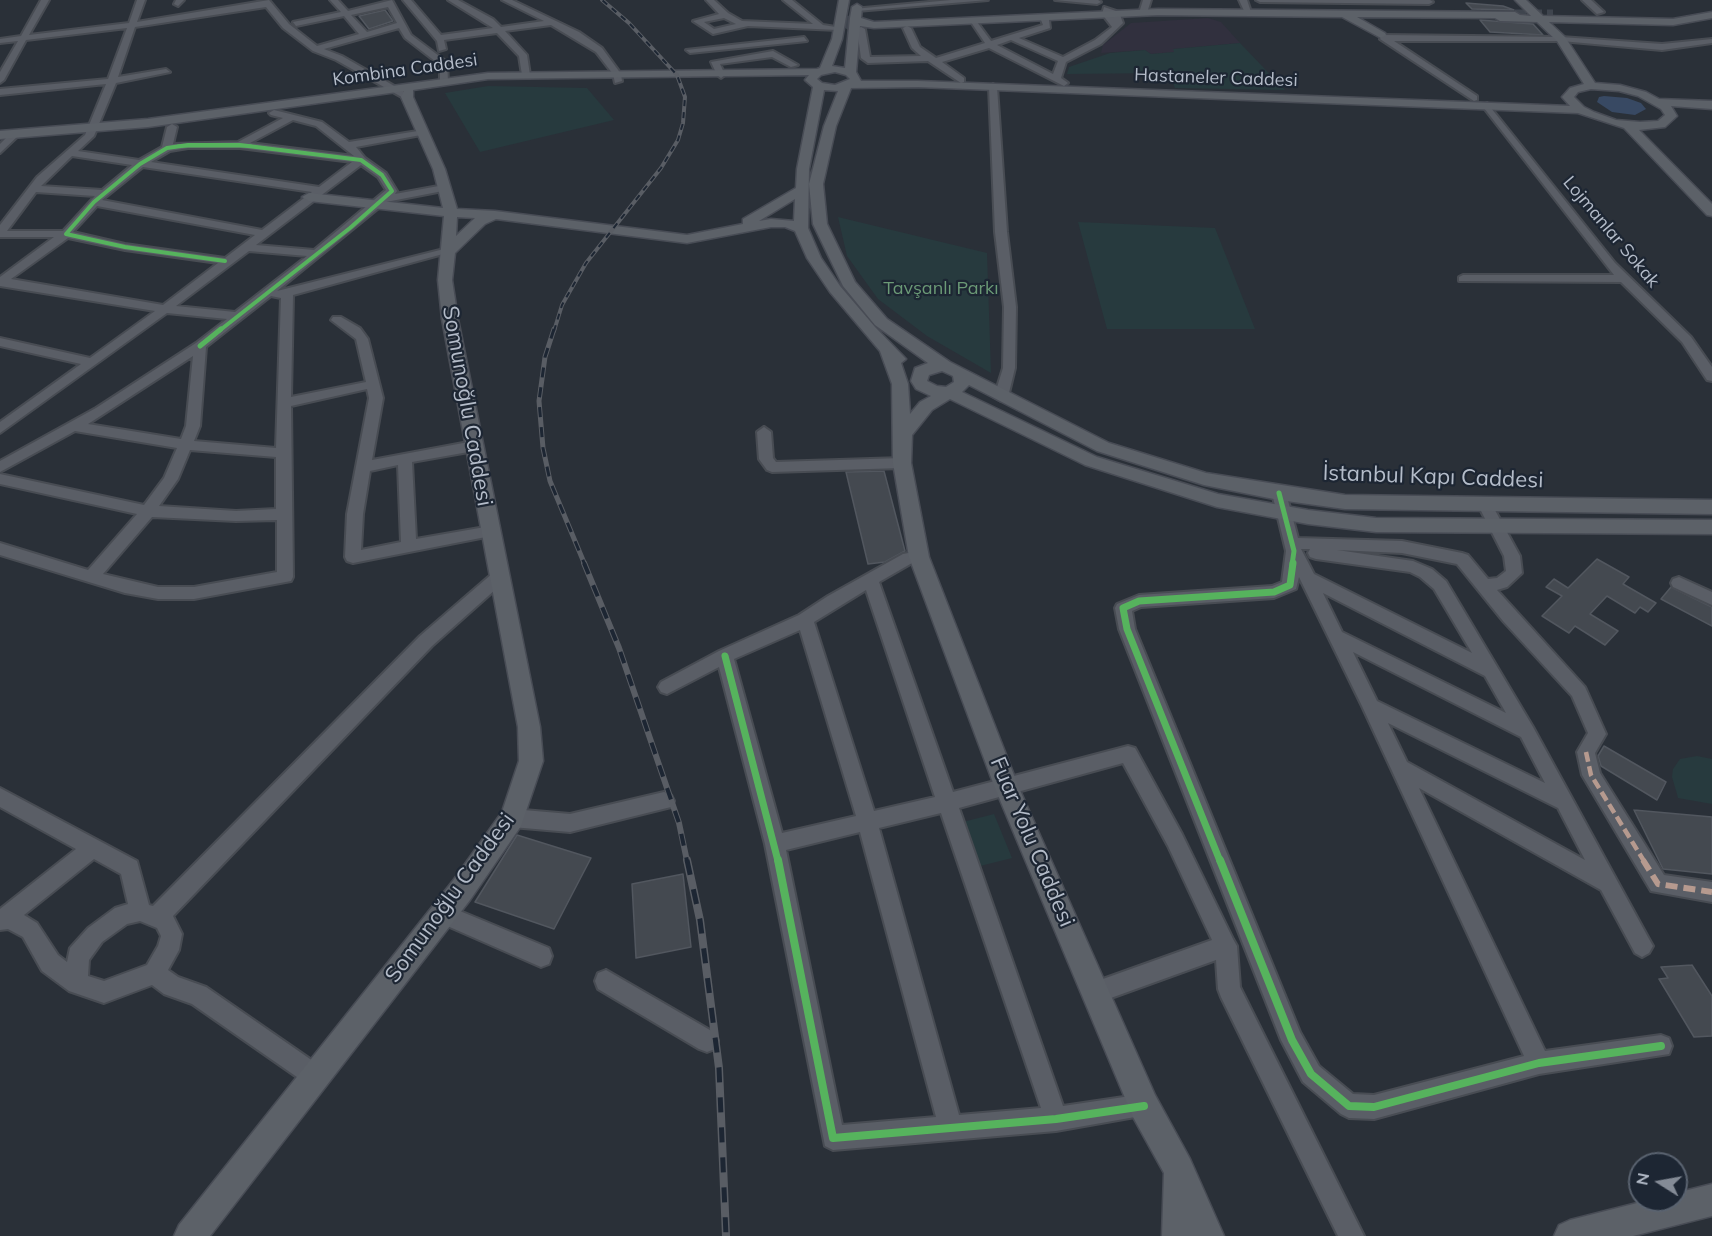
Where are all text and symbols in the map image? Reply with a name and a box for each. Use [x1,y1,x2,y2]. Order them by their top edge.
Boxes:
street label: Kombina Caddesi [331,49,479,91]
street label: Hastaneler Caddesi [1134,64,1298,92]
street label: Lojmanlar Sokak [1558,172,1664,292]
park label: Tavşanlı Parkı [883,278,999,300]
street label: Somunoğlu Caddesi [436,304,498,508]
street label: İstanbul Kapı Caddesi [1322,460,1544,494]
street label: Fuar Yolu Caddesi [984,753,1080,931]
street label: Somunoğlu Caddesi [380,808,520,988]
north arrow [1628,1152,1688,1212]
text: N [1631,1171,1653,1187]

